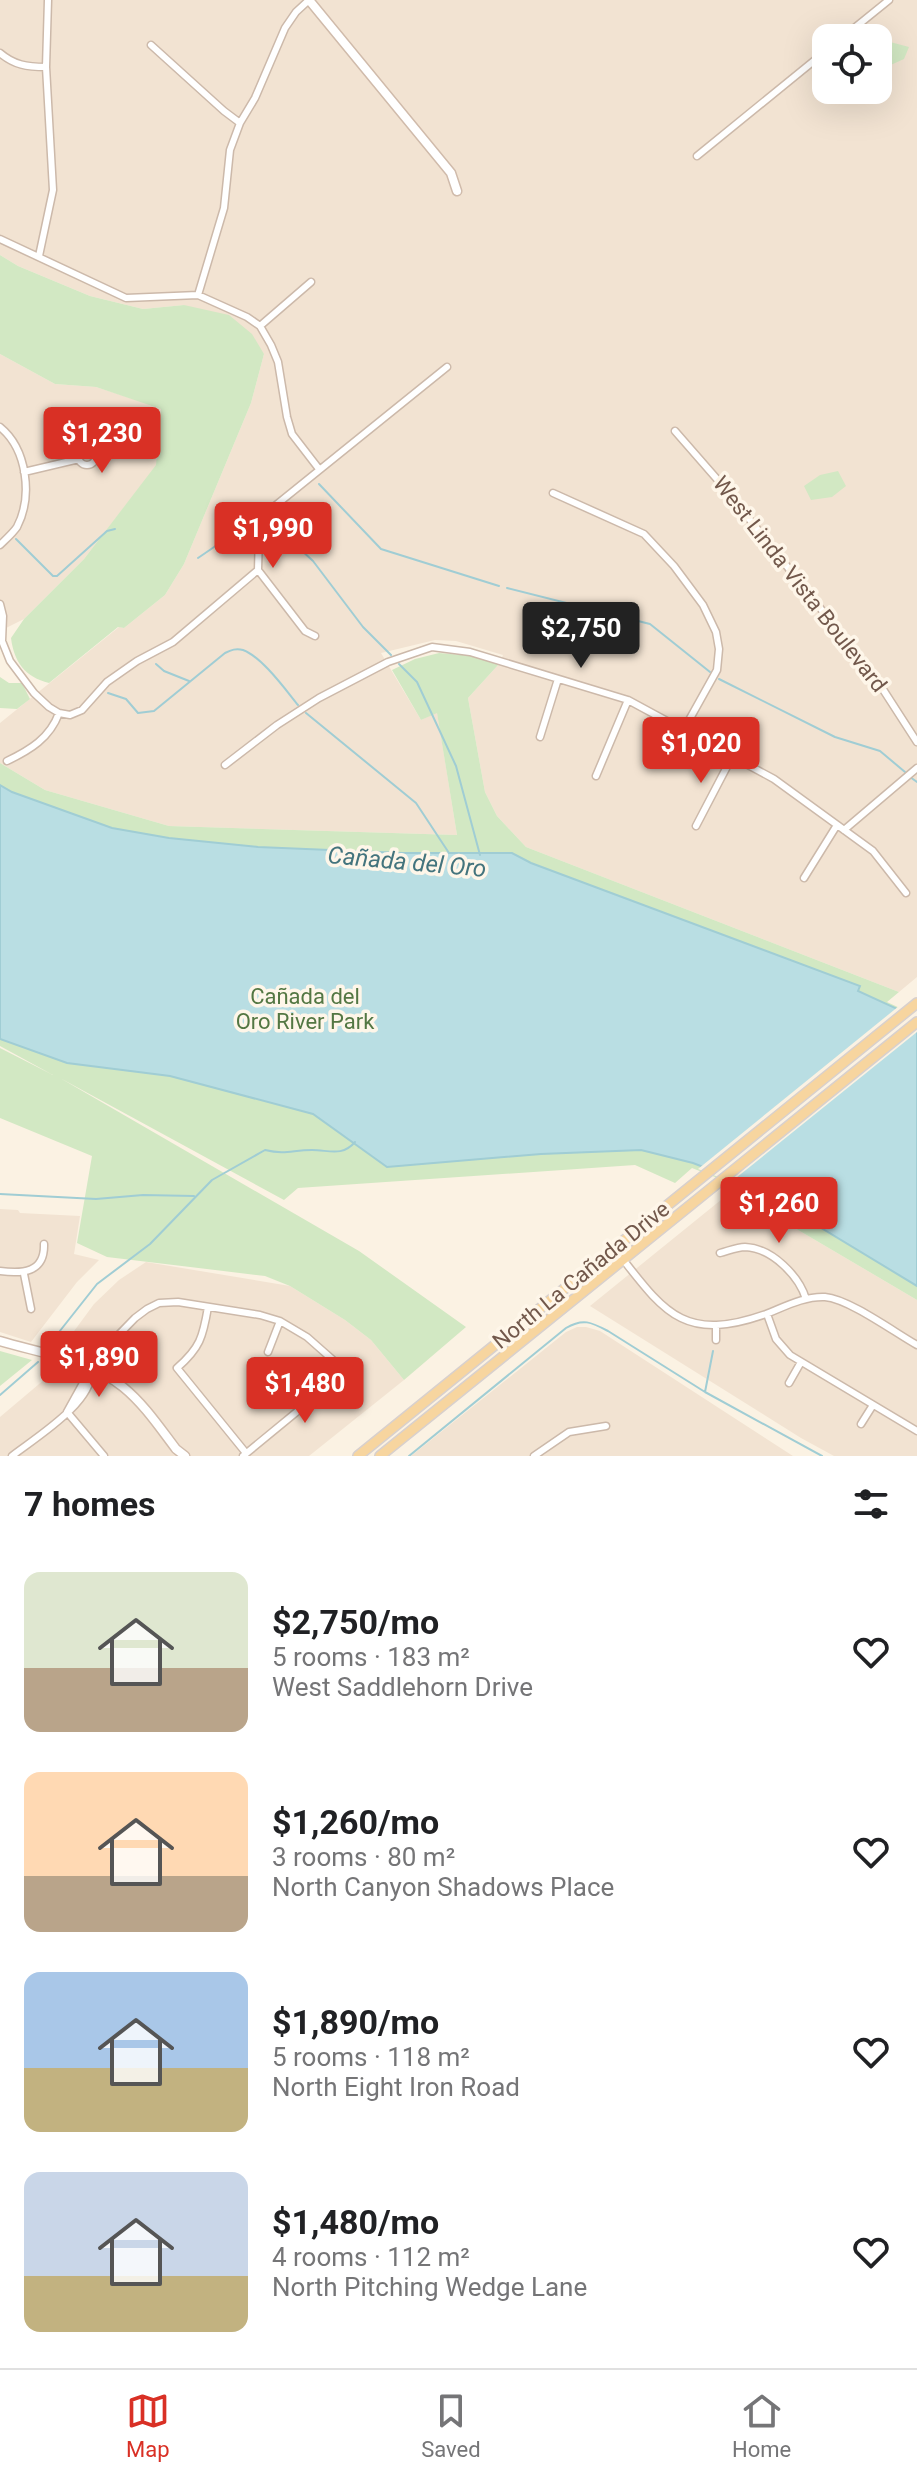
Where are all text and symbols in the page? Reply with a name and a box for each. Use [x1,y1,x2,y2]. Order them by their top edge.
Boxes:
map controls [812,24,892,104]
button: locate [812,24,892,104]
pin: $1,230 [37,407,167,475]
text: $1,230 [62,418,142,448]
street label: West Linda Vista Boulevard [708,471,892,697]
pin: $1,990 [208,502,338,570]
text: $1,990 [233,513,313,543]
pin: $2,750 [516,602,646,670]
text: $2,750 [541,613,621,643]
pin: $1,020 [636,717,766,785]
text: $1,020 [661,728,741,758]
water label: Cañada del Oro [327,841,487,883]
park label: Cañada del Oro River Park [236,984,375,1034]
pin: $1,260 [714,1177,844,1245]
text: $1,260 [739,1188,819,1218]
street label: North La Cañada Drive [488,1196,674,1354]
pin: $1,890 [34,1331,164,1399]
text: $1,890 [59,1342,139,1372]
pin: $1,480 [240,1357,370,1425]
text: $1,480 [265,1368,345,1398]
icon: filters [849,1482,893,1526]
text: 7 homes [24,1484,155,1524]
text: $2,750/mo [272,1602,439,1642]
icon: home [88,1604,184,1700]
icon: heart [849,1630,893,1674]
text: 5 rooms · 183 m² [272,1642,470,1672]
text: West Saddlehorn Drive [272,1672,533,1702]
text: $1,260/mo [272,1802,439,1842]
icon: home [88,1804,184,1900]
icon: heart [849,1830,893,1874]
text: 3 rooms · 80 m² [272,1842,455,1872]
text: North Canyon Shadows Place [272,1872,614,1902]
text: $1,890/mo [272,2002,439,2042]
icon: home [88,2004,184,2100]
icon: heart [849,2030,893,2074]
text: 5 rooms · 118 m² [272,2042,470,2072]
text: North Eight Iron Road [272,2072,520,2102]
text: $1,480/mo [272,2202,439,2242]
icon: home [88,2204,184,2300]
icon: heart [849,2230,893,2274]
text: 4 rooms · 112 m² [272,2242,470,2272]
text: North Pitching Wedge Lane [272,2272,587,2302]
tab: Map [126,2389,170,2462]
tab: Saved [421,2389,481,2462]
tab: Home [732,2389,791,2462]

